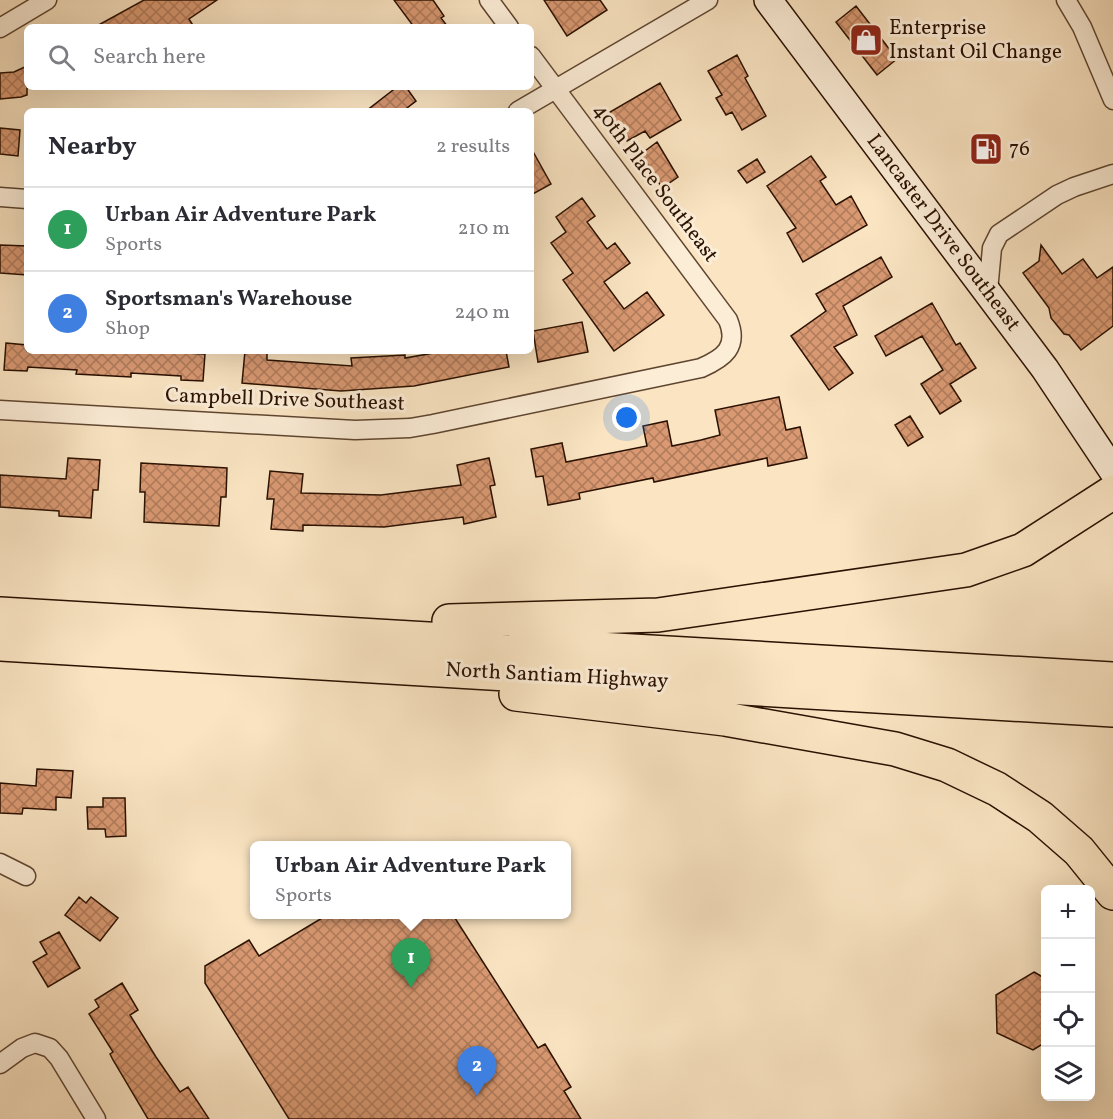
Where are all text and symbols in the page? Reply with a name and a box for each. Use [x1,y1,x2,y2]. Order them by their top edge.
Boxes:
place label: Enterprise Instant Oil Change [889,14,1062,67]
shop icon: Enterprise Instant Oil Change [848,22,884,58]
search box [24,24,534,90]
icon: search [45,41,78,74]
text: Search here [93,42,206,73]
street label: 40th Place Southeast [585,97,725,269]
street label: Lancaster Drive Southeast [859,128,1027,338]
text: Nearby [48,129,137,165]
fuel station icon: 76 [968,131,1004,167]
text: 2 results [436,133,510,161]
place label: 76 [1009,135,1030,164]
text: Urban Air Adventure Park [105,200,376,231]
text: 1 [63,215,72,243]
text: 210 m [458,215,510,243]
text: Sports [105,231,162,259]
text: Sportsman's Warehouse [105,284,352,315]
text: 2 [62,299,73,327]
text: 240 m [455,299,510,327]
text: Shop [105,315,150,343]
street label: Campbell Drive Southeast [165,381,405,419]
your location [612,403,641,432]
street label: North Santiam Highway [445,656,670,696]
popup [250,841,571,919]
text: Urban Air Adventure Park [275,851,546,882]
text: Sports [275,882,332,910]
map controls [1041,885,1095,1101]
button: + [1041,885,1095,939]
pin: 1 [392,938,430,988]
button: − [1041,939,1095,993]
button: locate [1041,993,1095,1047]
pin: 2 [458,1046,496,1096]
button: layers [1041,1047,1095,1101]

